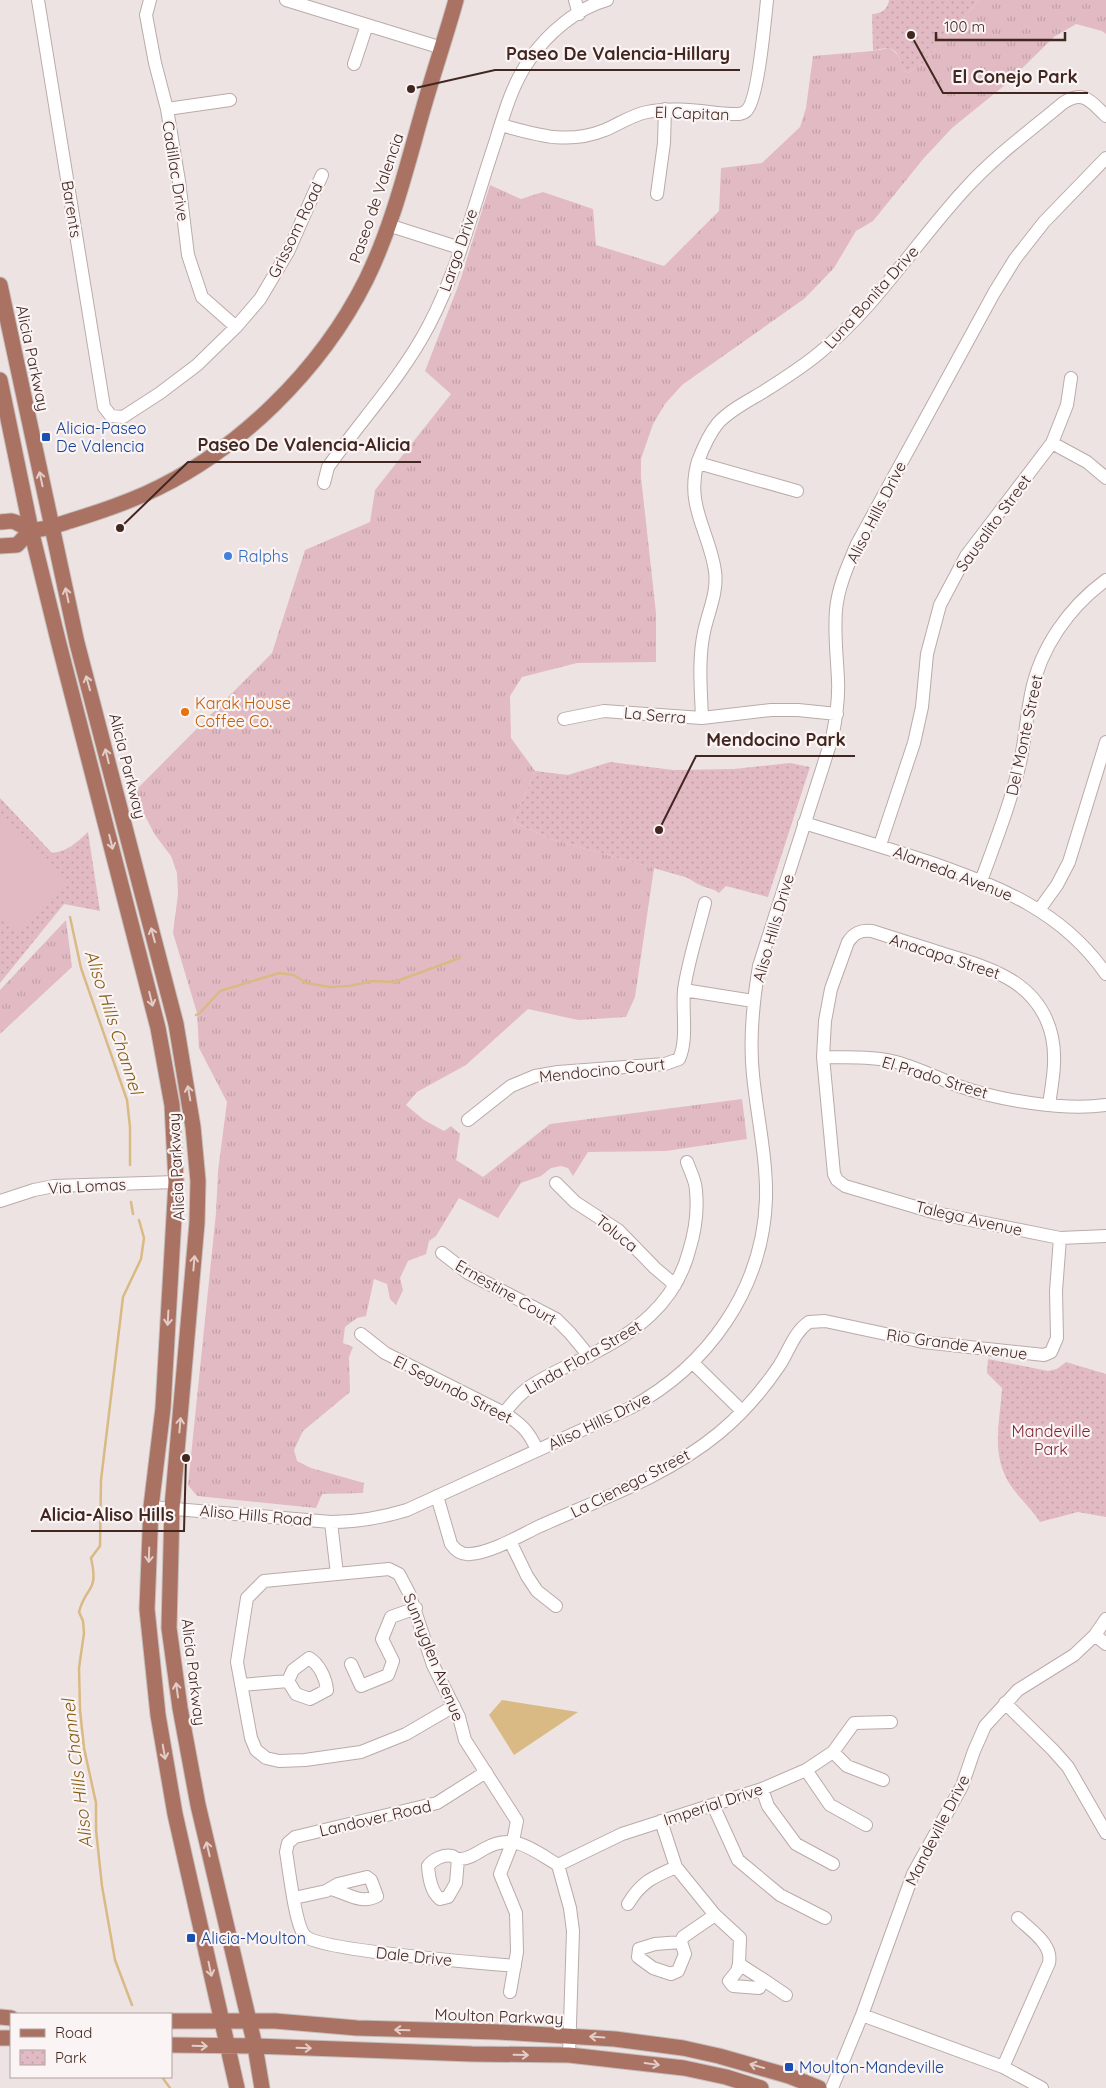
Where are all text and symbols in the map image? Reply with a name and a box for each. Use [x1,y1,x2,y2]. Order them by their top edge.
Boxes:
scale bar [936,10,1065,42]
text: 100 m [944,17,985,36]
callout: Paseo De Valencia-Hillary [495,37,740,70]
text: Paseo De Valencia-Hillary [506,42,730,65]
callout: El Conejo Park [943,60,1088,93]
text: El Conejo Park [952,65,1078,88]
street label: El Capitan [654,102,730,124]
street label: Cadillac Drive [158,119,194,223]
street label: Paseo de Valencia [344,130,408,266]
street label: Barents [58,179,86,239]
street label: Grissom Road [263,179,327,281]
street label: Largo Drive [434,206,482,294]
street label: Luna Bonita Drive [820,241,922,353]
street label: Alicia Parkway [12,303,54,413]
place label: Alicia-Paseo De Valencia [56,418,146,456]
callout: Paseo De Valencia-Alicia [188,429,421,462]
marker: Alicia-Paseo De Valencia [40,431,52,443]
text: Paseo De Valencia-Alicia [197,433,411,456]
street label: Aliso Hills Drive [842,458,910,566]
one-way arrow [36,471,46,487]
street label: Sausalito Street [951,471,1035,575]
place label: Ralphs [238,546,288,566]
marker: Ralphs [222,550,234,562]
one-way arrow [61,588,71,604]
street label: Del Monte Street [1001,673,1047,797]
one-way arrow [82,675,92,691]
place label: Karak House Coffee Co. [195,693,291,731]
street label: La Serra [623,702,687,728]
marker: Karak House Coffee Co. [179,706,191,718]
street label: Alicia Parkway [105,711,151,821]
callout: Mendocino Park [696,723,855,756]
text: Mendocino Park [706,728,846,751]
one-way arrow [102,749,111,765]
one-way arrow [106,833,116,849]
street label: Alameda Avenue [891,841,1015,905]
street label: Aliso Hills Drive [748,872,798,984]
one-way arrow [148,927,157,943]
street label: Anacapa Street [887,929,1003,983]
water label: Aliso Hills Channel [80,947,149,1099]
one-way arrow [147,991,156,1007]
street label: El Prado Street [880,1051,990,1103]
street label: Mendocino Court [538,1053,666,1087]
one-way arrow [183,1086,193,1102]
street label: Alicia Parkway [163,1113,189,1221]
street label: Via Lomas [47,1174,127,1198]
street label: Talega Avenue [914,1196,1024,1240]
street label: Toluca [592,1210,642,1256]
one-way arrow [189,1255,199,1271]
street label: Ernestine Court [452,1255,560,1329]
one-way arrow [164,1310,173,1326]
street label: Linda Flora Street [521,1316,645,1398]
street label: Rio Grande Avenue [885,1324,1029,1364]
street label: El Segundo Street [390,1350,516,1428]
street label: Aliso Hills Drive [544,1388,654,1454]
one-way arrow [175,1417,184,1433]
park label: Mandeville Park [1012,1421,1090,1459]
street label: La Cienega Street [567,1444,693,1522]
callout: Alicia-Aliso Hills [31,1498,184,1531]
street label: Aliso Hills Road [199,1500,313,1530]
text: Alicia-Aliso Hills [40,1503,174,1526]
one-way arrow [144,1547,154,1563]
street label: Sunnyglen Avenue [399,1590,469,1724]
street label: Alicia Parkway [177,1617,211,1727]
one-way arrow [172,1682,182,1698]
water label: Aliso Hills Channel [56,1696,98,1850]
one-way arrow [160,1743,170,1759]
street label: Mandeville Drive [900,1771,974,1889]
street label: Imperial Drive [661,1779,765,1829]
street label: Landover Road [317,1795,433,1841]
one-way arrow [203,1842,212,1858]
place label: Alicia-Moulton [201,1928,306,1948]
marker: Alicia-Moulton [185,1932,197,1944]
street label: Dale Drive [375,1942,453,1970]
one-way arrow [206,1961,215,1977]
street label: Moulton Parkway [434,2004,564,2028]
legend [10,2013,172,2078]
text: Road [55,2023,92,2042]
one-way arrow [394,2025,410,2034]
one-way arrow [590,2033,606,2042]
one-way arrow [191,2041,207,2050]
one-way arrow [296,2043,312,2053]
text: Park [55,2048,87,2067]
one-way arrow [512,2050,528,2060]
place label: Moulton-Mandeville [799,2057,944,2077]
one-way arrow [644,2059,660,2069]
one-way arrow [749,2061,765,2071]
marker: Moulton-Mandeville [783,2061,795,2073]

